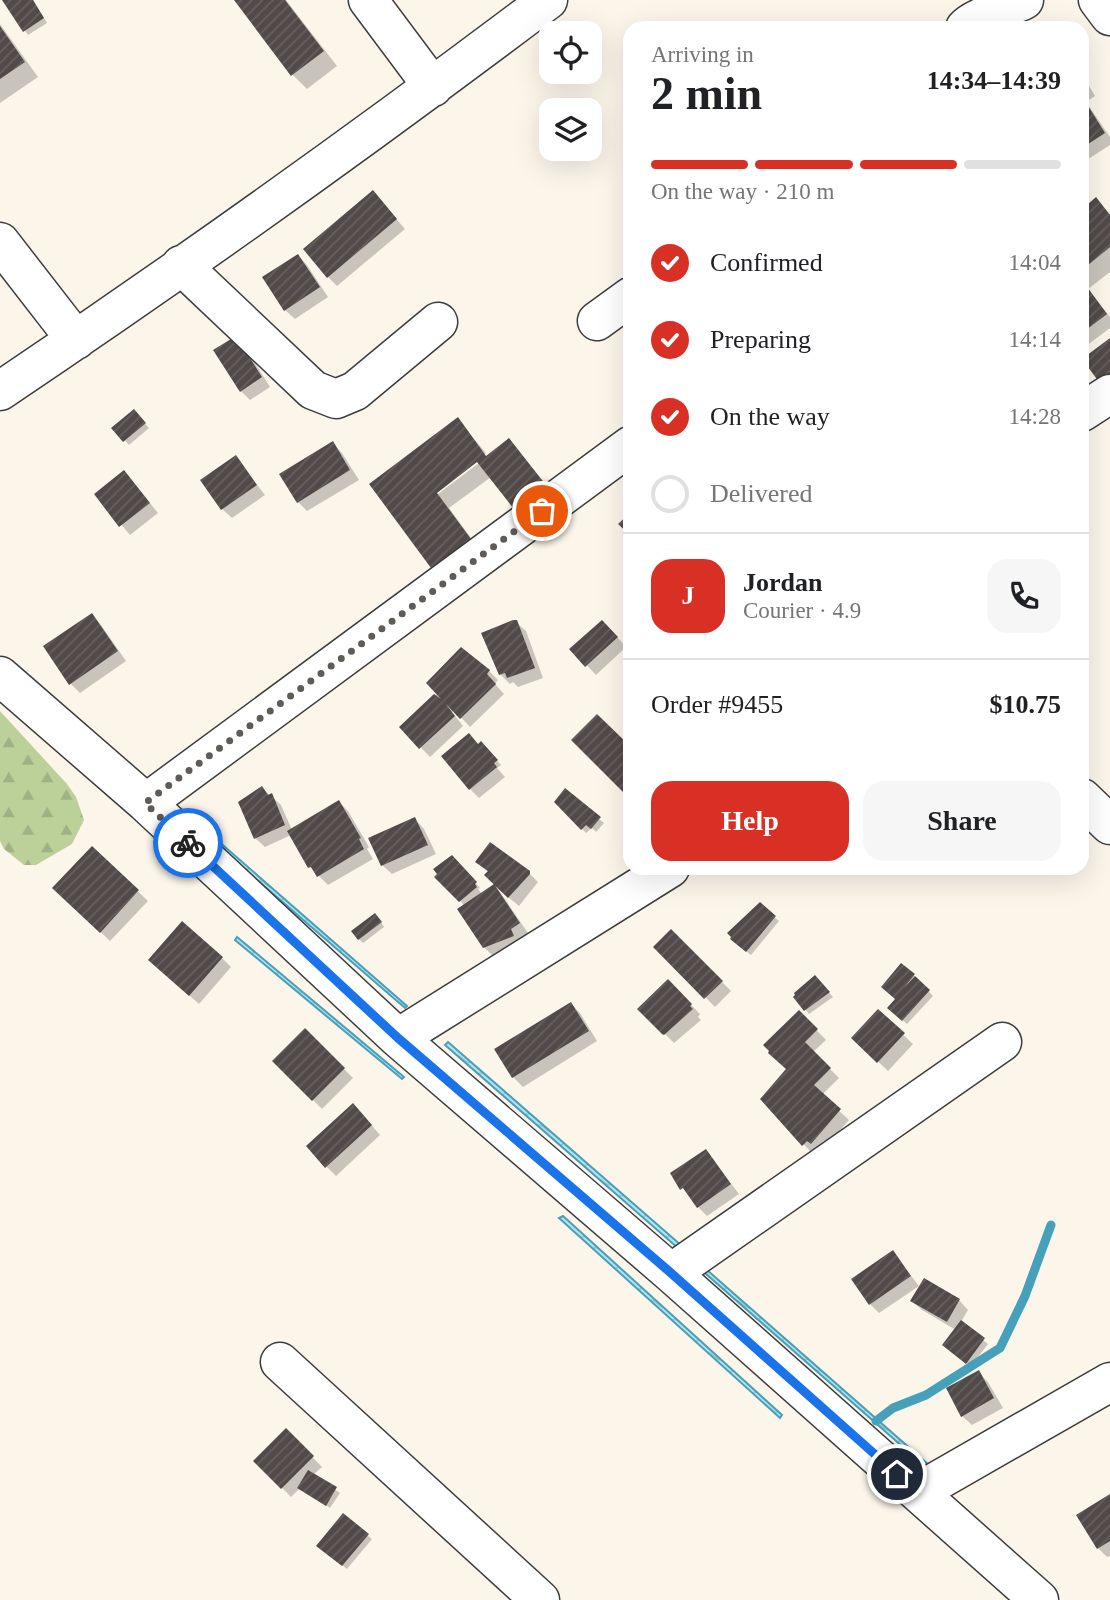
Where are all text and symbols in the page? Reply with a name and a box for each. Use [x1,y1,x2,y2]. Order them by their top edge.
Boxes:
map controls [539,21,602,161]
button: locate [539,21,602,84]
text: Arriving in [651,42,754,67]
text: 14:34–14:39 [927,66,1061,95]
text: 2 min [651,68,762,119]
button: layers [539,98,602,161]
text: On the way · 210 m [651,179,834,204]
icon: check [651,244,689,282]
text: Confirmed [710,248,823,277]
text: 14:04 [1009,250,1061,275]
icon: check [651,321,689,359]
text: Preparing [710,325,811,354]
text: 14:14 [1009,327,1061,352]
icon: check [651,398,689,436]
text: On the way [710,402,830,431]
text: 14:28 [1009,404,1061,429]
text: Delivered [710,479,813,508]
pin [512,481,572,541]
icon: bag [523,492,561,530]
button: phone [987,559,1061,633]
text: Jordan [743,568,822,597]
text: J [682,581,695,610]
text: Courier · 4.9 [743,598,861,623]
text: Order #9455 [651,690,783,719]
text: $10.75 [990,690,1061,719]
button: Help [651,781,849,861]
button: Share [863,781,1061,861]
courier [153,808,223,878]
icon: bike [169,824,207,862]
pin [867,1444,927,1504]
icon: home [878,1455,916,1493]

